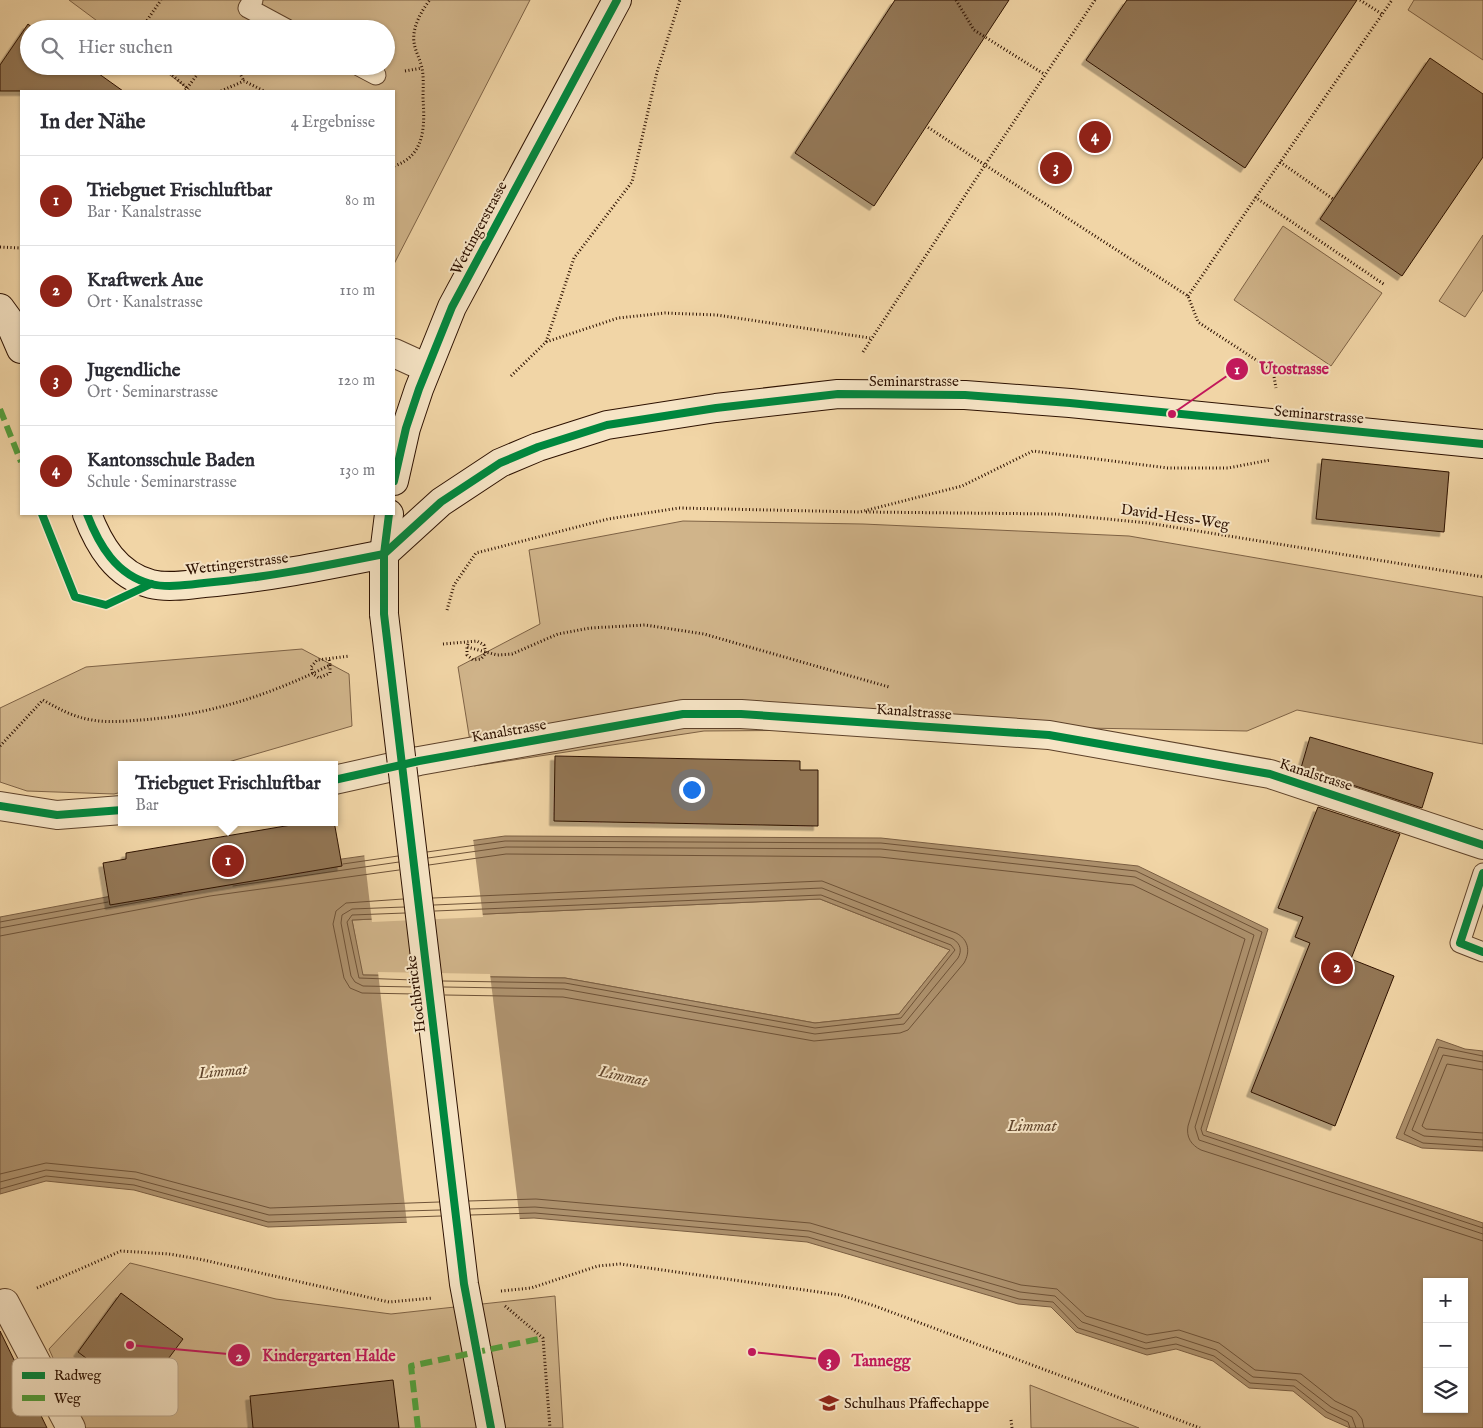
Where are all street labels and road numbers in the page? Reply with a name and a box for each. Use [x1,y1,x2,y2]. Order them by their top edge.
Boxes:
street label: Wettingerstrasse [446,178,512,278]
street label: Seminarstrasse [869,372,959,391]
street label: Seminarstrasse [1273,402,1365,428]
street label: David-Hess-Weg [1119,500,1231,534]
street label: Wettingerstrasse [185,548,289,580]
street label: Kanalstrasse [876,700,953,724]
street label: Kanalstrasse [470,715,548,747]
street label: Kanalstrasse [1277,754,1355,796]
street label: Hochbrücke [402,954,430,1034]

